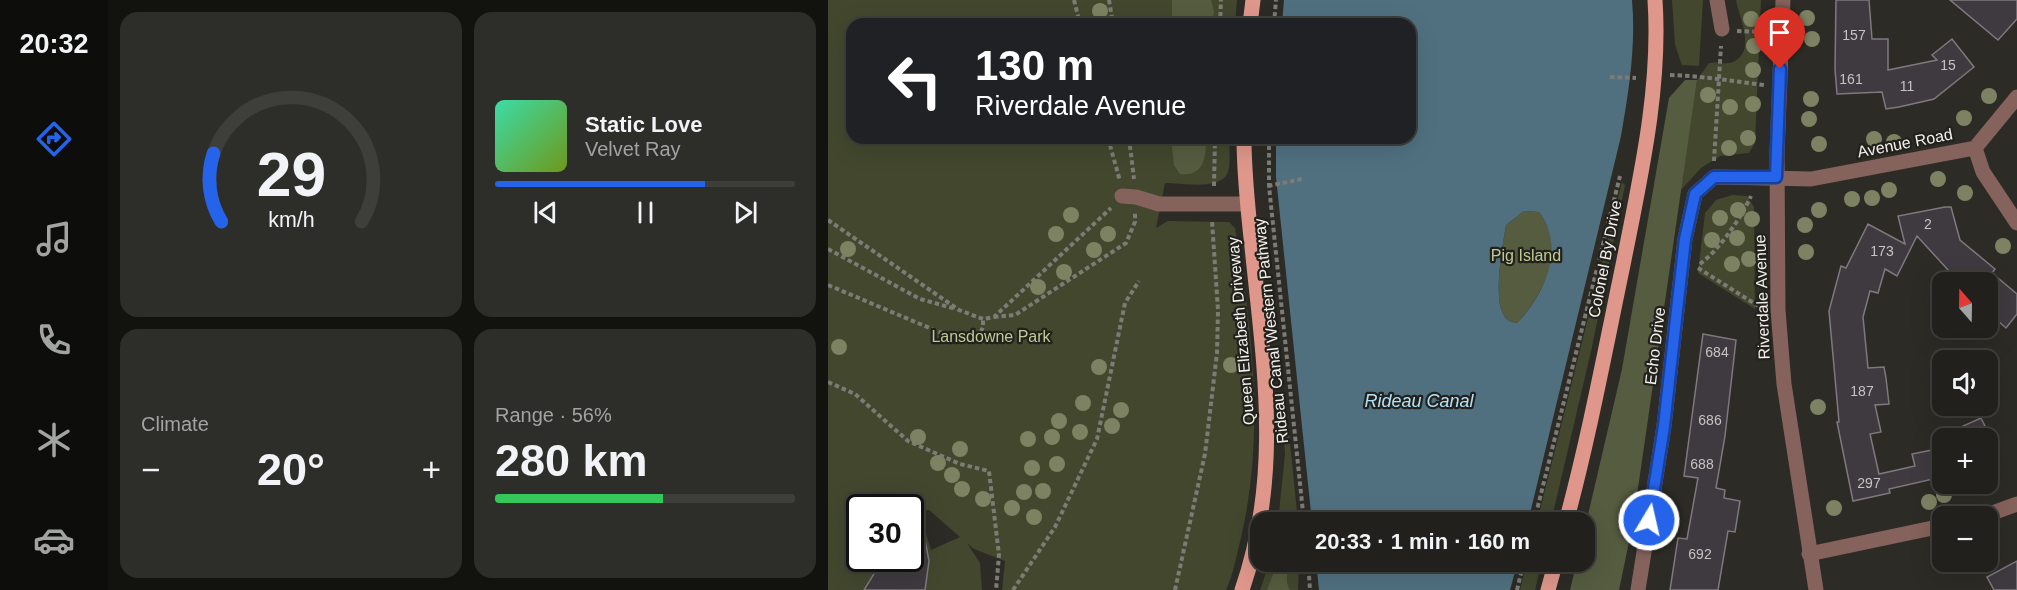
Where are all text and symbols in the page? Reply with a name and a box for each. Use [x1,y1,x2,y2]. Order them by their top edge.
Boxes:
pin [1754,7,1805,69]
icon: arrive [1763,16,1796,49]
house number: 157 [1842,27,1866,43]
text: 20:32 [19,29,89,59]
icon: left [876,42,954,120]
text: 130 m [975,42,1094,89]
house number: 15 [1940,57,1956,73]
house number: 161 [1839,71,1863,87]
house number: 11 [1900,78,1914,94]
text: Riverdale Avenue [975,91,1186,121]
text: Static Love [585,112,702,137]
icon: directions [33,118,75,160]
street label: Avenue Road [1856,125,1954,161]
text: Velvet Ray [585,138,681,160]
text: 29 [256,140,326,209]
icon: previous [529,196,562,229]
icon: pause [629,196,662,229]
icon: next [729,196,762,229]
street label: Colonel By Drive [1585,199,1625,319]
text: km/h [268,208,314,232]
house number: 2 [1924,216,1932,232]
street label: Rideau Canal Western Pathway [1251,217,1291,445]
icon: music [33,218,75,260]
street label: Riverdale Avenue [1751,234,1773,360]
street label: Queen Elizabeth Driveway [1224,236,1258,426]
house number: 173 [1870,243,1894,259]
park label: Pig Island [1491,247,1561,264]
north arrow [1932,272,1998,338]
map controls [1932,272,1998,572]
street label: Echo Drive [1642,306,1668,386]
icon: phone [33,319,75,361]
park label: Lansdowne Park [931,328,1052,345]
house number: 684 [1705,344,1729,360]
button: sound [1932,350,1998,416]
house number: 187 [1850,383,1874,399]
water label: Rideau Canal [1364,391,1475,411]
text: Range · 56% [495,404,612,426]
house number: 686 [1698,412,1722,428]
text: Climate [141,413,209,435]
icon: climate [33,419,75,461]
button: + [1932,428,1998,494]
text: 280 km [495,435,648,486]
text: 20° [257,444,325,495]
text: − [141,451,160,488]
text: + [422,451,441,488]
house number: 688 [1690,456,1714,472]
house number: 297 [1857,475,1881,491]
position arrow [1617,488,1681,552]
speed limit sign: 30 [846,494,924,572]
button: − [1932,506,1998,572]
icon: car [33,519,75,561]
text: 20:33 · 1 min · 160 m [1315,529,1530,554]
house number: 692 [1688,546,1712,562]

